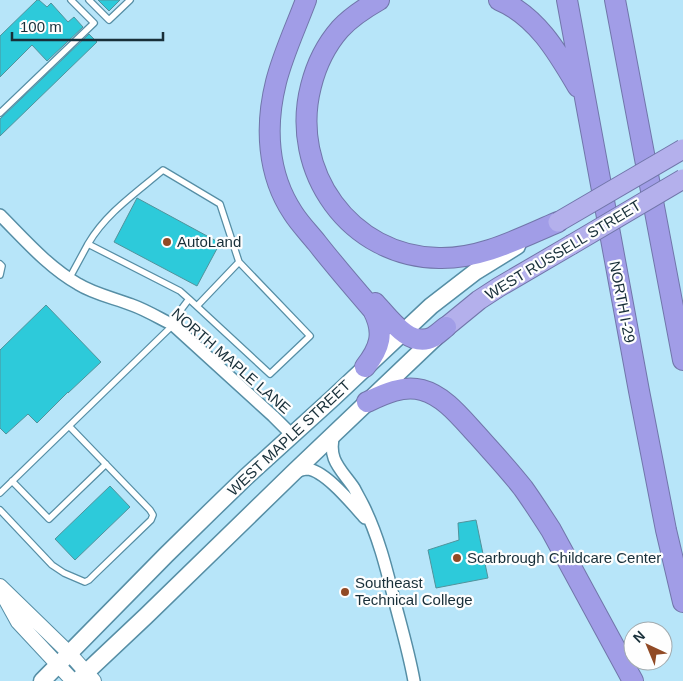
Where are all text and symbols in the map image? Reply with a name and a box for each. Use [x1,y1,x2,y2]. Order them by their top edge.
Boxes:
scale bar [12,10,164,42]
text: 100 m [20,18,62,35]
street label: WEST RUSSELL STREET [482,196,644,303]
place label: AutoLand [177,233,241,250]
marker: AutoLand [161,236,173,248]
street label: NORTH I-29 [606,260,639,344]
street label: NORTH MAPLE LANE [169,305,294,417]
street label: WEST MAPLE STREET [224,376,353,499]
place label: Scarbrough Childcare Center [467,549,661,566]
marker: Scarbrough Childcare Center [451,552,463,564]
place label: Southeast Technical College [355,574,473,608]
marker: Southeast Technical College [339,586,351,598]
north arrow [623,621,673,671]
text: N [630,627,648,646]

